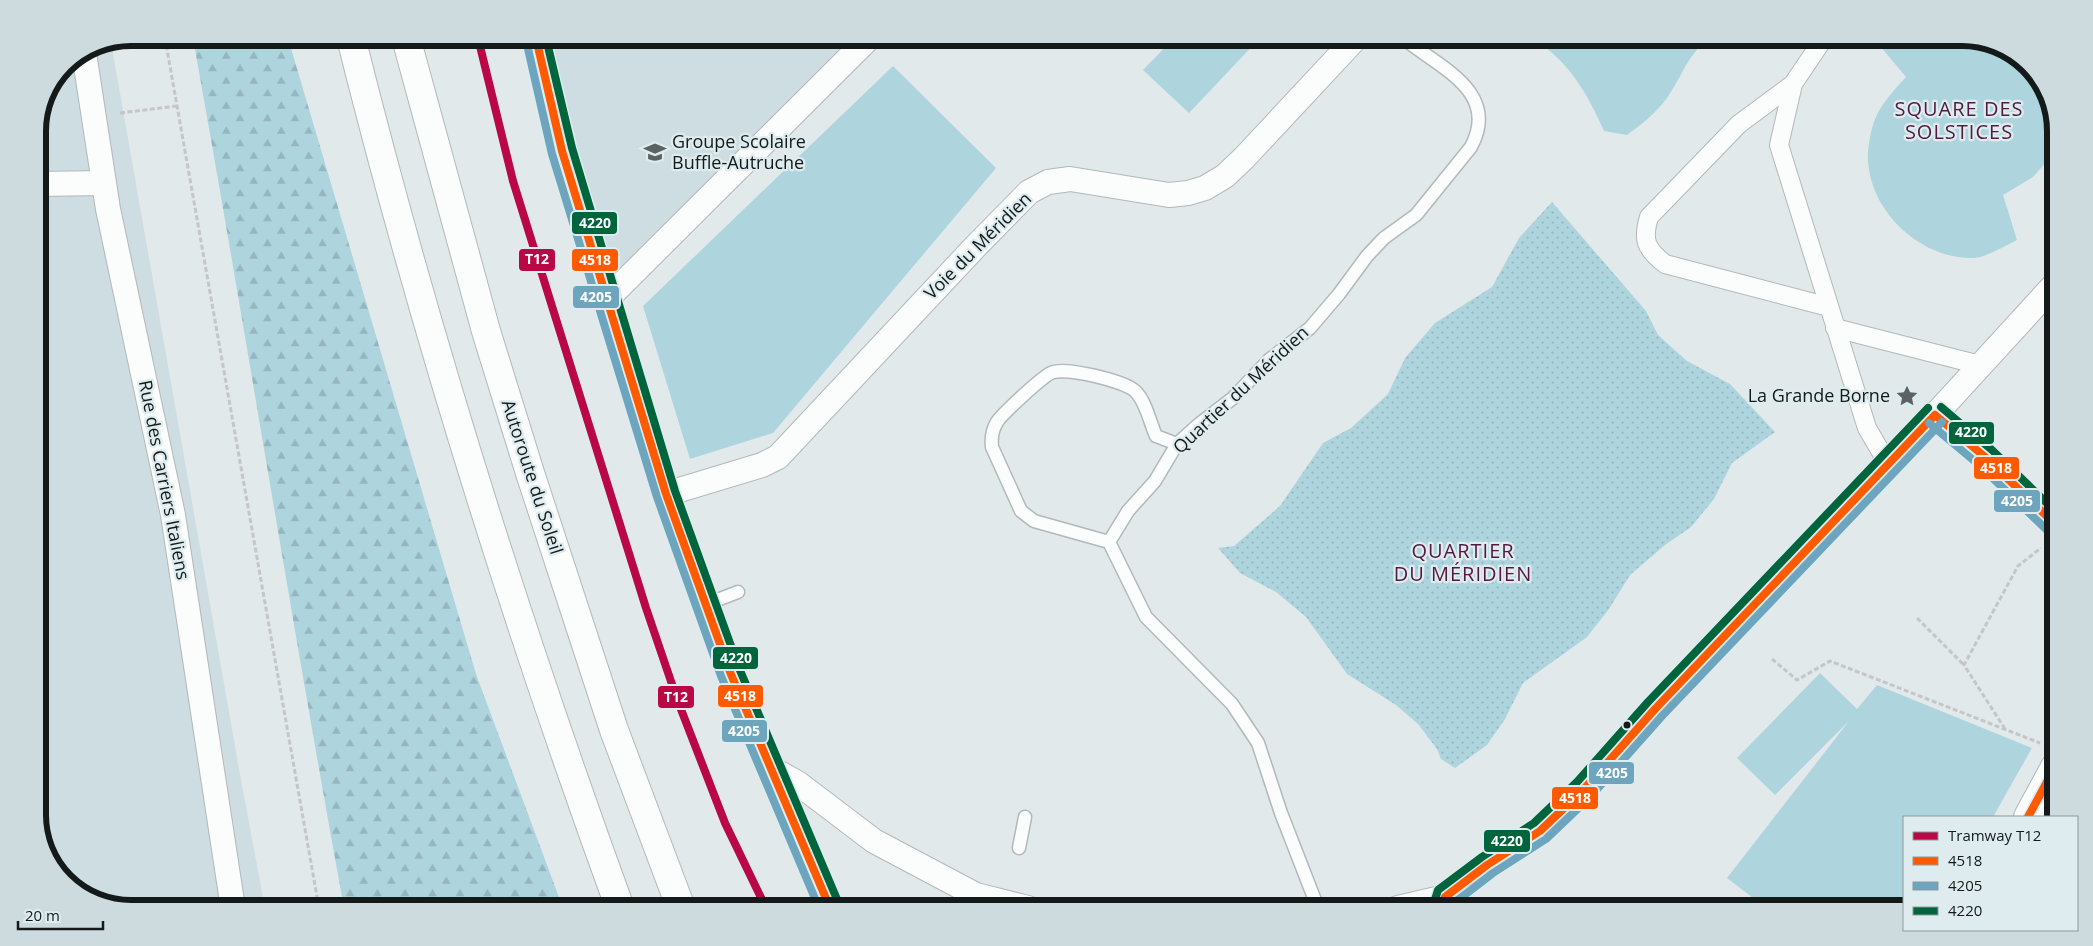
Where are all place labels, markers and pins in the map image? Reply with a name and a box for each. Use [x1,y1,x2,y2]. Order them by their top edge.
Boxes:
place label: Groupe Scolaire Buffle-Autruche [672,129,806,174]
school or university icon: Groupe Scolaire Buffle-Autruche [642,139,668,165]
place label: La Grande Borne [1748,383,1890,407]
place icon: La Grande Borne [1894,383,1920,409]
unlabelled marker [1622,720,1632,730]

